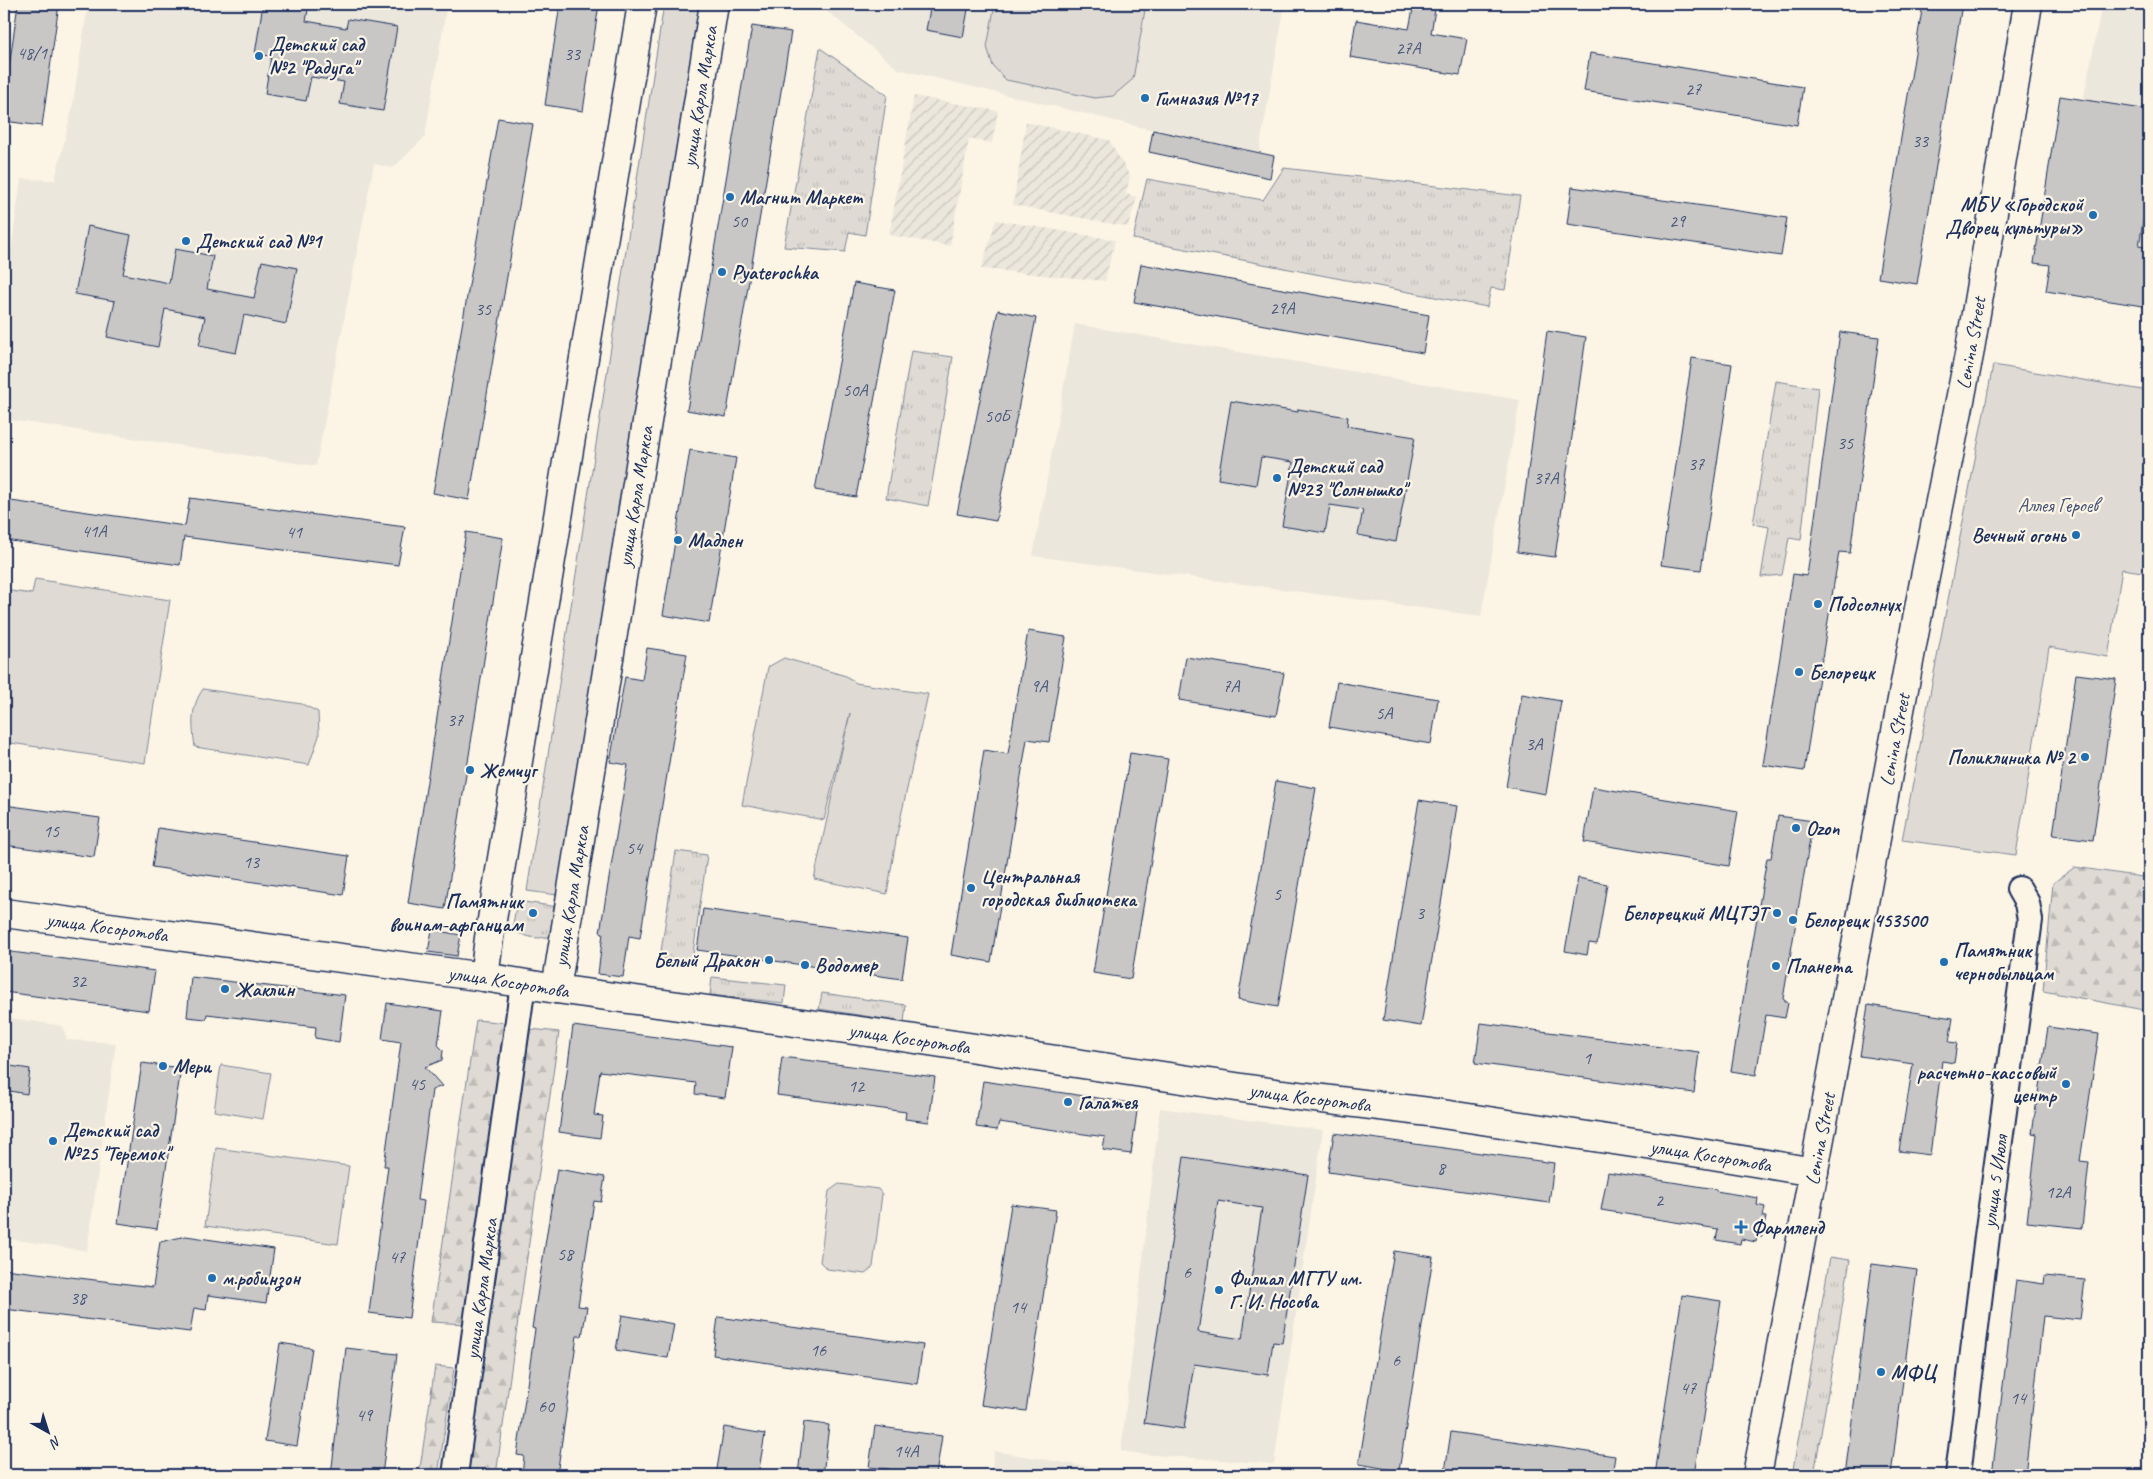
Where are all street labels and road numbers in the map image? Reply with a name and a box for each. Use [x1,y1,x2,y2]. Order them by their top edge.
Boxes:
street label: улица Карла Маркса [676,23,723,170]
street label: Lenina Street [1951,293,1992,391]
street label: улица Карла Маркса [612,423,659,569]
street label: Lenina Street [1874,689,1916,788]
street label: улица Карла Маркса [548,823,595,969]
street label: улица Косоротова [44,907,171,948]
street label: улица Косоротова [445,960,572,1004]
street label: улица Косоротова [846,1017,973,1060]
street label: улица Косоротова [1247,1077,1374,1118]
street label: Lenina Street [1800,1089,1842,1187]
street label: улица 5 Июля [1976,1132,2014,1230]
street label: улица Косоротова [1648,1134,1775,1178]
street label: улица Карла Маркса [459,1216,504,1362]

